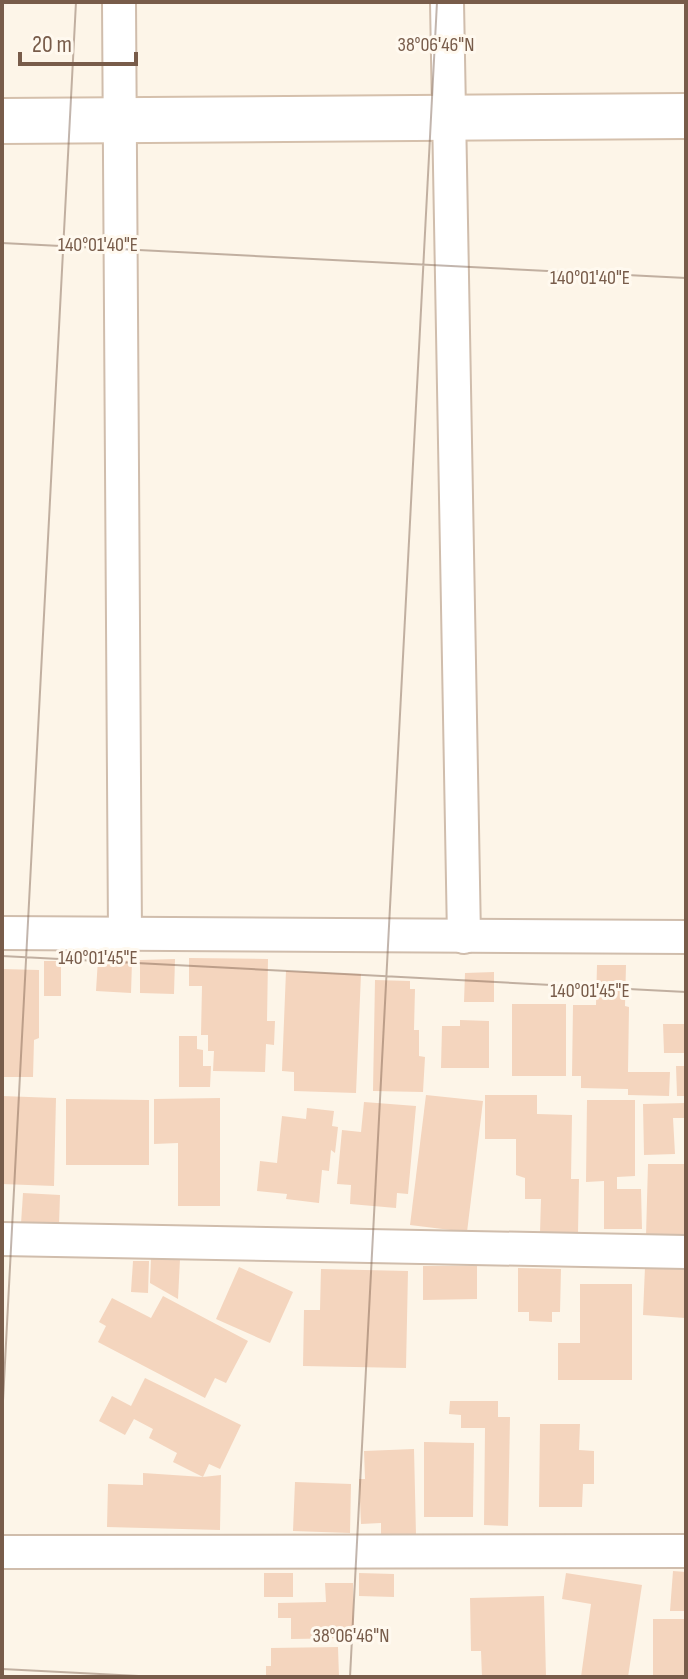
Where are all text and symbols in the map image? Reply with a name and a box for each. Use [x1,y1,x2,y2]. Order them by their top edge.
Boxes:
scale bar [20,16,136,66]
text: 20 m [32,30,72,59]
text: 38°06'46"N [398,33,474,57]
text: 140°01'40"E [58,233,138,257]
text: 140°01'40"E [550,266,630,290]
text: 140°01'45"E [58,946,138,970]
text: 140°01'45"E [550,979,630,1003]
text: 38°06'46"N [313,1624,389,1648]

